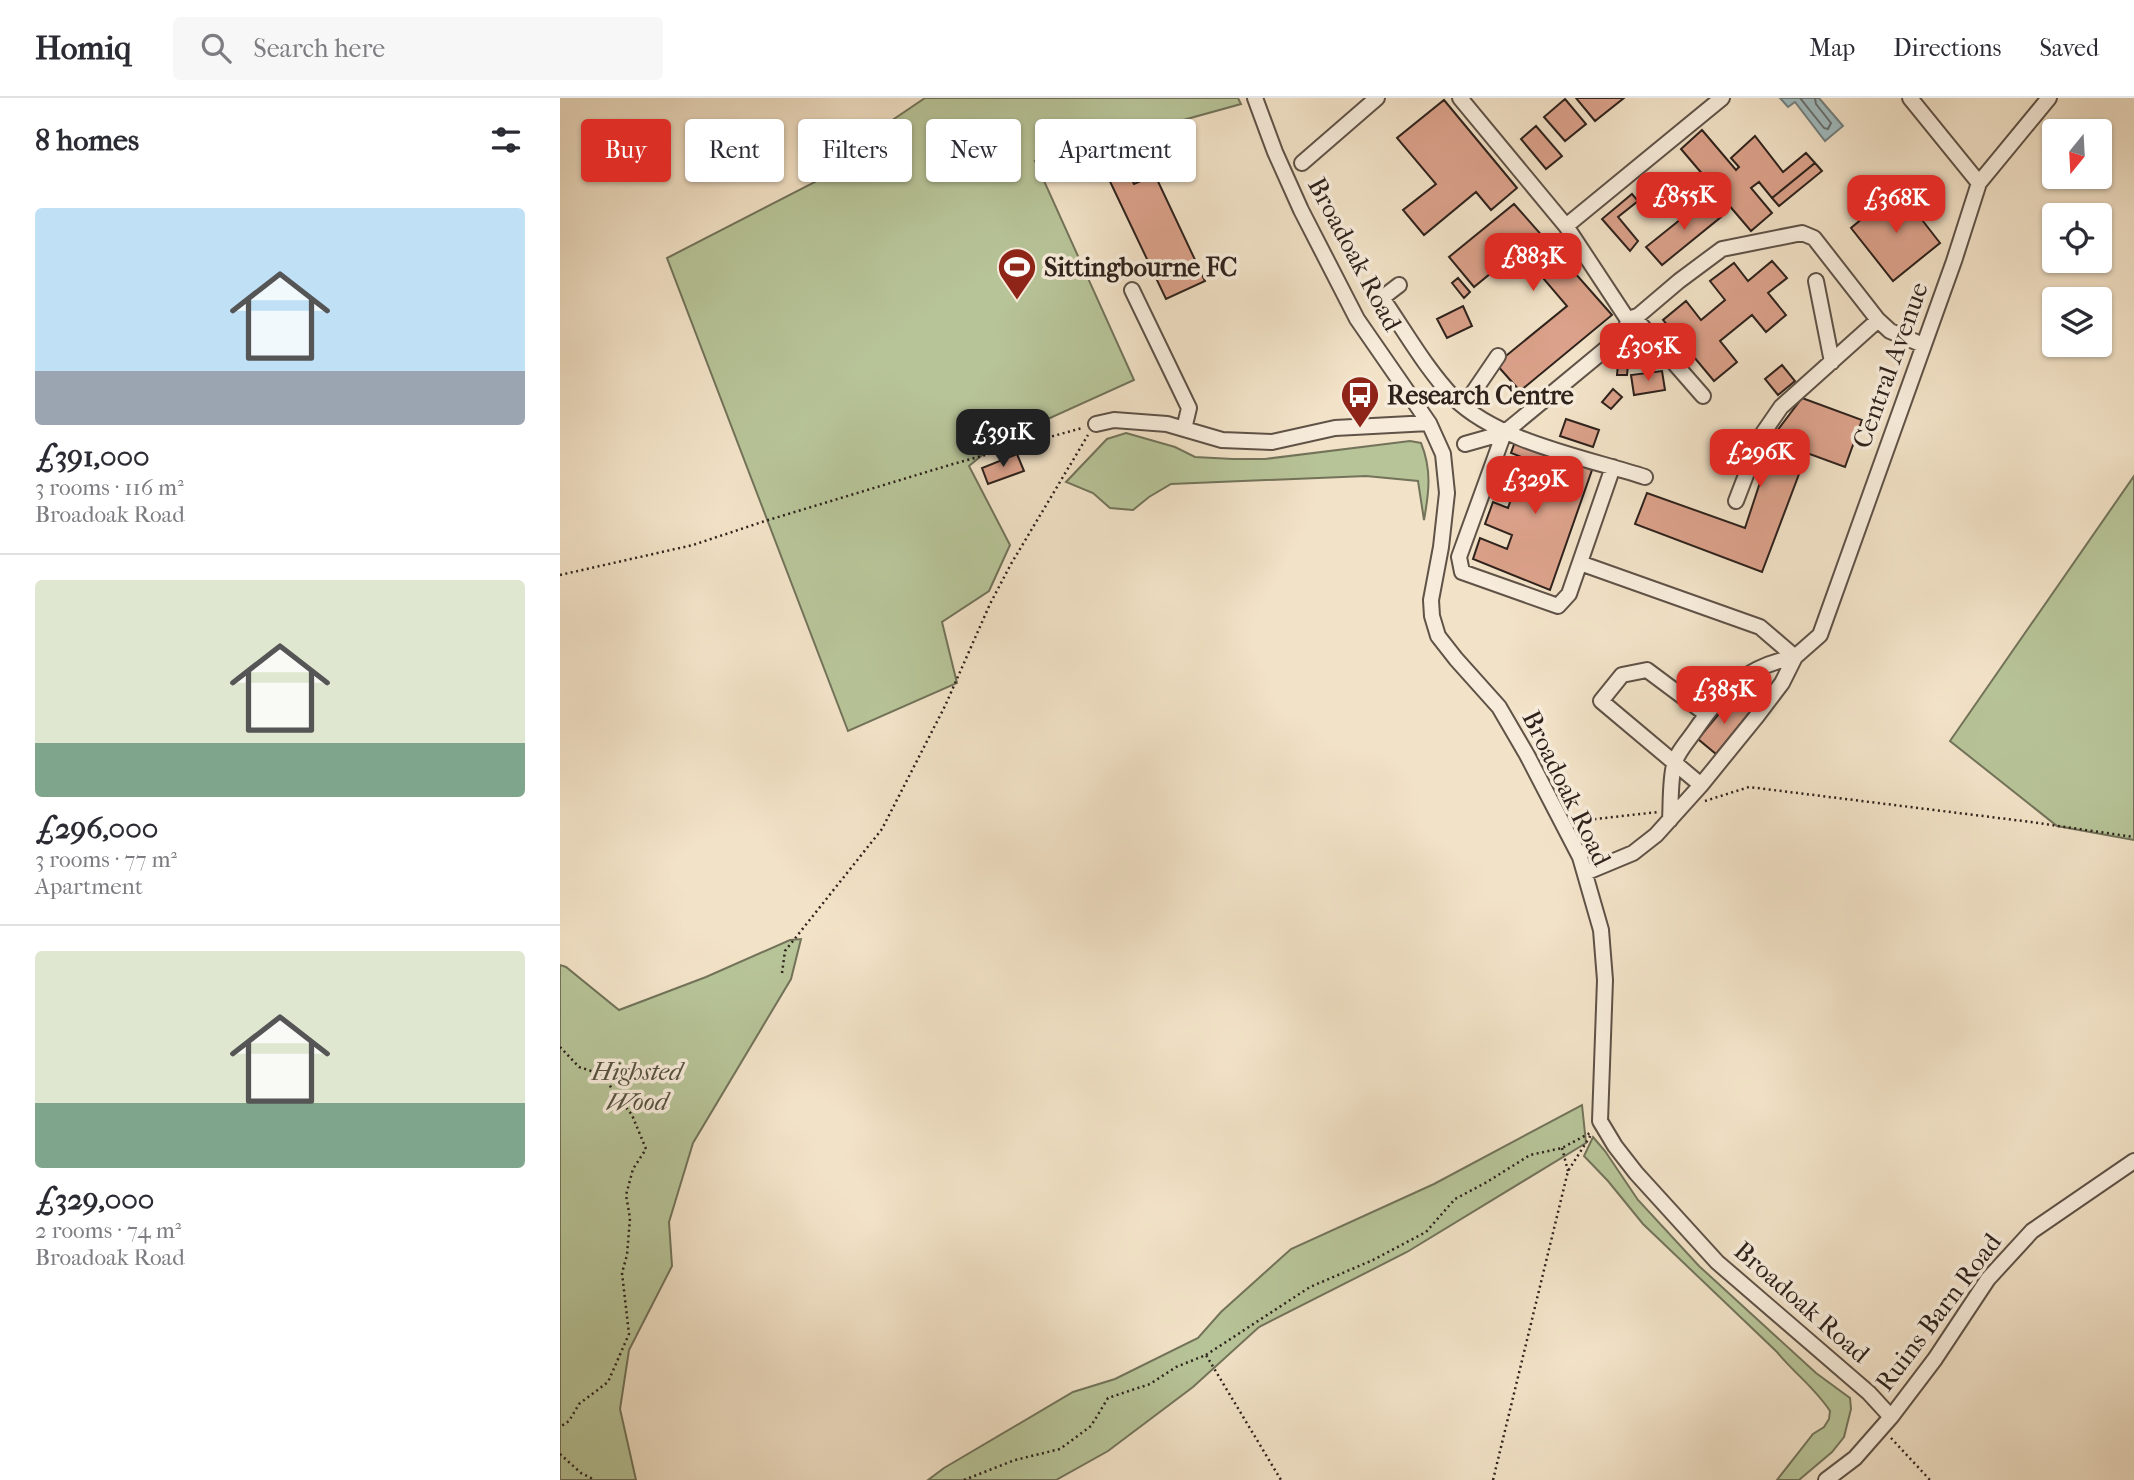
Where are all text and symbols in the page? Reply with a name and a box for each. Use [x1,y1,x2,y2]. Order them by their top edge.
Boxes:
search box [173,17,663,80]
text: Homiq [35,29,131,68]
icon: search [197,29,235,67]
text: Search here [253,33,385,64]
text: Map [1809,34,1855,62]
text: Directions [1893,34,2001,62]
text: Saved [2039,34,2099,62]
chip: Buy [581,119,671,182]
chip: Rent [685,119,784,182]
chip: Filters [798,119,912,182]
chip: New [926,119,1021,182]
chip: Apartment [1035,119,1196,182]
north arrow [2042,119,2112,189]
map controls [2042,119,2112,357]
icon: filters [487,121,525,159]
text: 8 homes [35,123,139,158]
street label: Broadoak Road [1301,172,1408,337]
pin: £855K [1635,172,1733,232]
pin: £368K [1847,176,1945,235]
text: £855K [1652,181,1716,208]
text: £368K [1863,184,1929,211]
button: locate [2042,203,2112,273]
pin: £883K [1484,234,1582,293]
text: £883K [1501,242,1565,269]
sports icon: Sittingbourne FC [996,246,1038,301]
place label: Sittingbourne FC [1044,252,1237,283]
icon: home [217,253,343,379]
street label: Central Avenue [1846,278,1935,452]
button: layers [2042,287,2112,357]
pin: £305K [1599,324,1697,383]
text: £305K [1616,332,1680,359]
bus stop icon: Research Centre [1339,374,1381,429]
place label: Research Centre [1387,380,1574,411]
pin: £391K [954,410,1052,469]
text: £391K [972,418,1034,445]
pin: £296K [1711,430,1809,489]
text: £296K [1726,438,1794,465]
text: £391,000 [35,439,150,474]
pin: £329K [1486,456,1584,516]
text: £329K [1502,465,1568,492]
text: 3 rooms · 116 m² [35,474,184,501]
text: Broadoak Road [35,501,185,528]
icon: home [217,625,343,751]
pin: £385K [1675,666,1773,726]
text: £385K [1693,675,1756,702]
street label: Broadoak Road [1516,705,1618,872]
text: £296,000 [35,811,158,846]
text: 3 rooms · 77 m² [35,846,177,873]
text: Apartment [35,873,143,900]
icon: home [217,996,343,1122]
park label: Highsted Wood [591,1056,686,1117]
text: £329,000 [35,1182,154,1217]
text: 2 rooms · 74 m² [35,1217,181,1244]
street label: Ruins Barn Road [1869,1227,2008,1397]
street label: Broadoak Road [1728,1235,1876,1370]
text: Broadoak Road [35,1244,185,1271]

